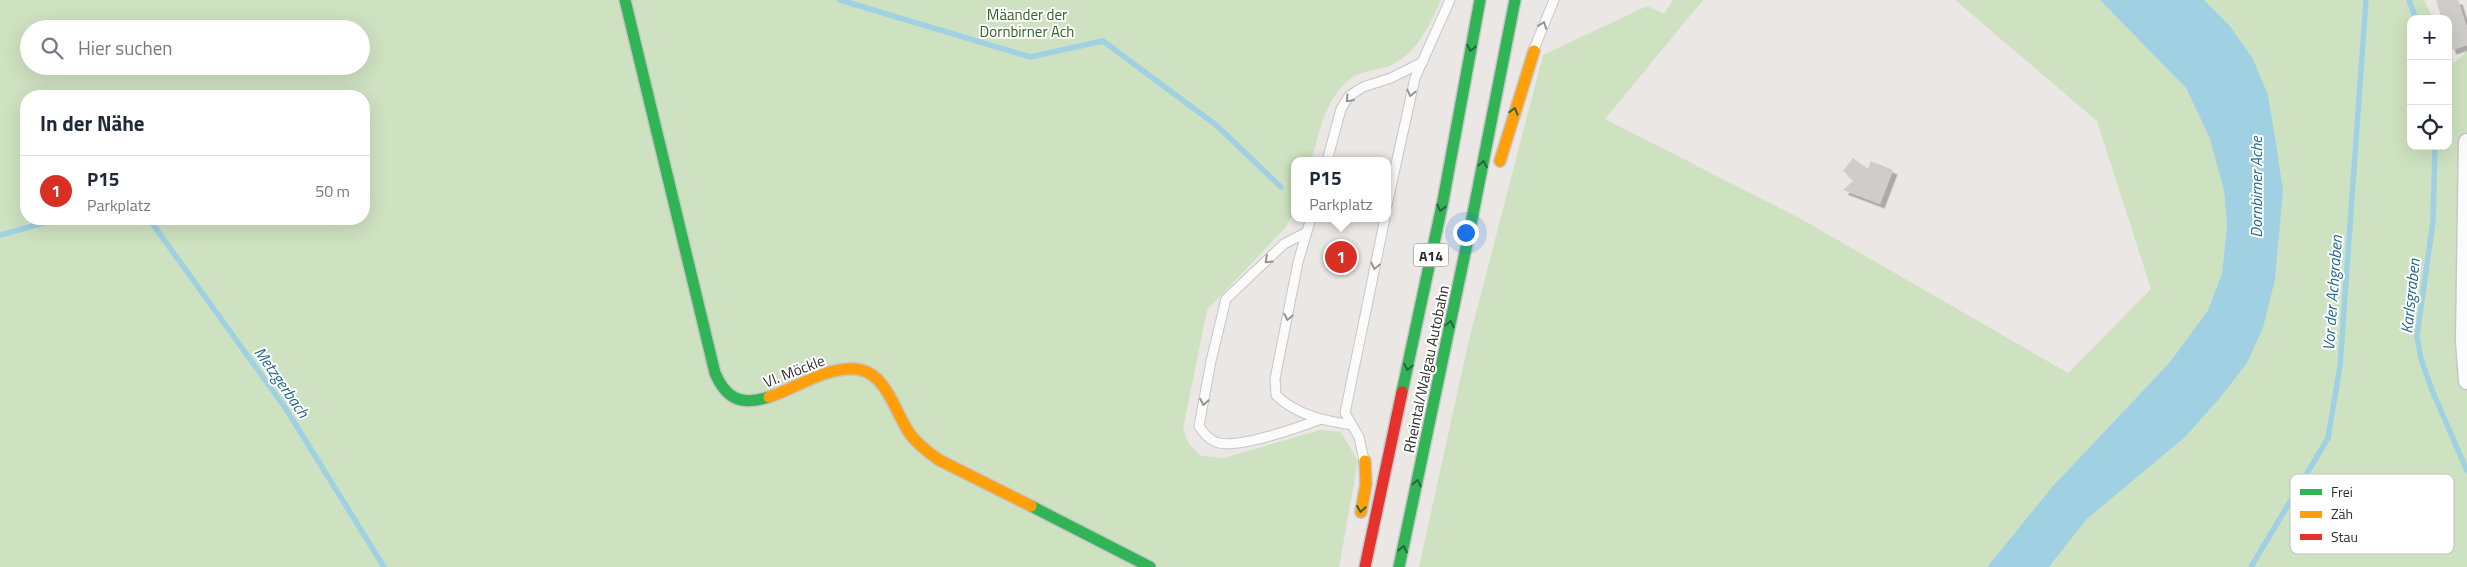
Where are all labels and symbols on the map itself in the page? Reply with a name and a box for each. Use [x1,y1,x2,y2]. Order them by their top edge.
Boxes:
park label: Mäander der Dornbirner Ach [980,3,1074,43]
one-way arrow [1537,22,1547,30]
one-way arrow [1466,44,1477,52]
one-way arrow [1406,89,1417,98]
one-way arrow [1346,93,1355,102]
one-way arrow [1509,107,1519,116]
water label: Dornbirner Ache [2244,135,2268,238]
one-way arrow [1477,159,1488,168]
one-way arrow [1436,203,1447,212]
your location [1453,220,1479,246]
water label: Vor der Achgraben [2316,233,2348,351]
pin: 1 [1325,238,1357,276]
road number: A14 [1414,244,1448,266]
one-way arrow [1264,254,1273,263]
water label: Karlsgraben [2394,256,2426,335]
one-way arrow [1370,262,1380,270]
street label: Rheintal/Walgau Autobahn [1397,283,1455,455]
one-way arrow [1283,312,1293,321]
one-way arrow [1444,320,1455,329]
water label: Metzgerbach [249,342,316,423]
street label: VI. Möckle [760,349,828,393]
one-way arrow [1403,362,1413,371]
one-way arrow [1199,398,1209,407]
legend [2290,474,2454,554]
one-way arrow [1411,479,1421,488]
text: Frei [2331,481,2353,502]
text: Zäh [2331,503,2353,524]
one-way arrow [1357,505,1367,514]
text: Stau [2331,526,2358,547]
one-way arrow [1397,545,1408,553]

